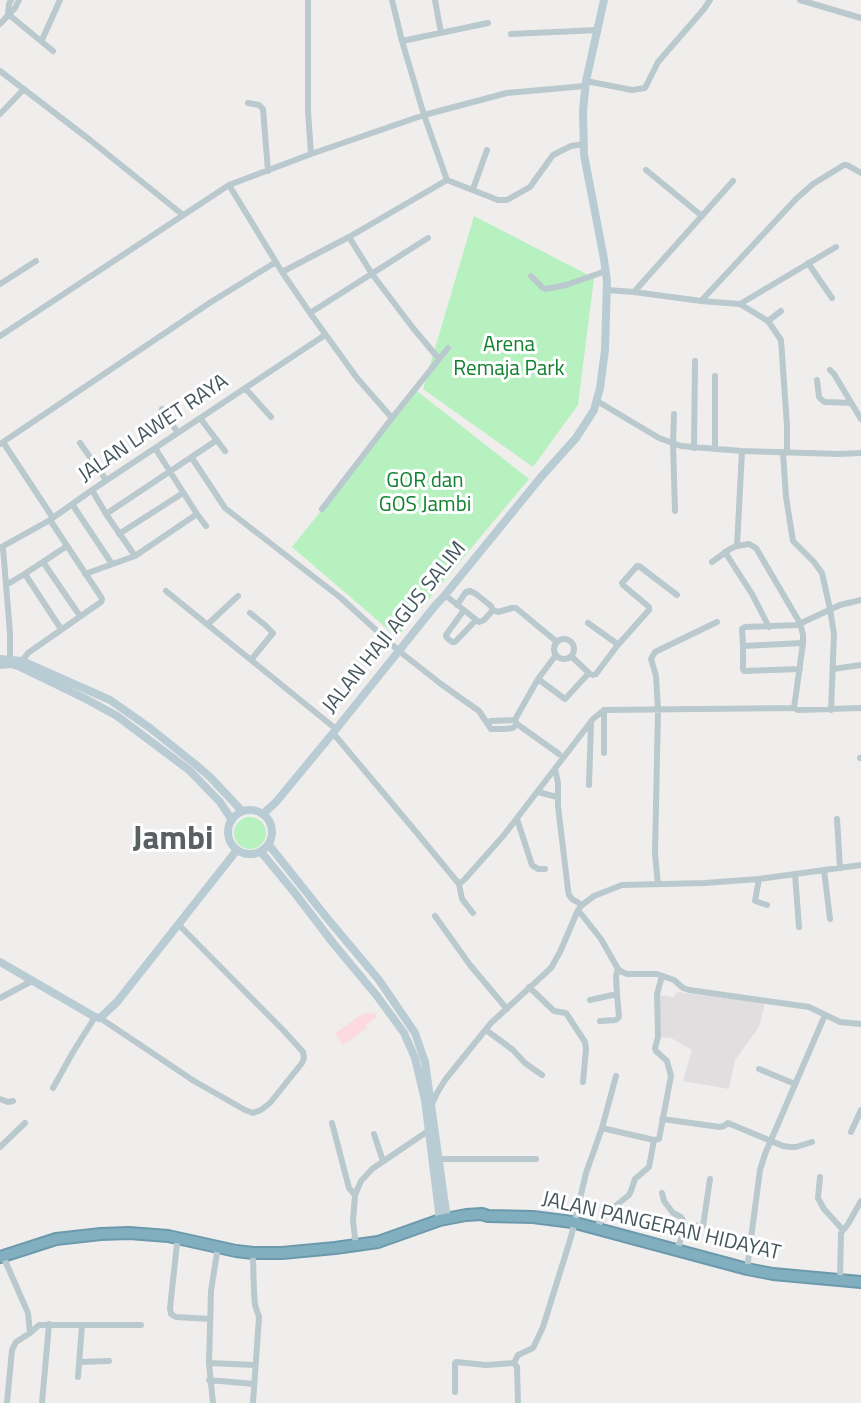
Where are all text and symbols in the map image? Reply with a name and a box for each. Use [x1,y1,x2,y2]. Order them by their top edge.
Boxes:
park label: Arena Remaja Park [453,333,565,383]
street label: JALAN LAWET RAYA [74,370,234,488]
park label: GOR dan GOS Jambi [379,469,471,519]
street label: JALAN HAJI AGUS SALIM [318,537,472,719]
district label: Jambi [133,821,213,861]
street label: JALAN PANGERAN HIDAYAT [539,1187,783,1267]

